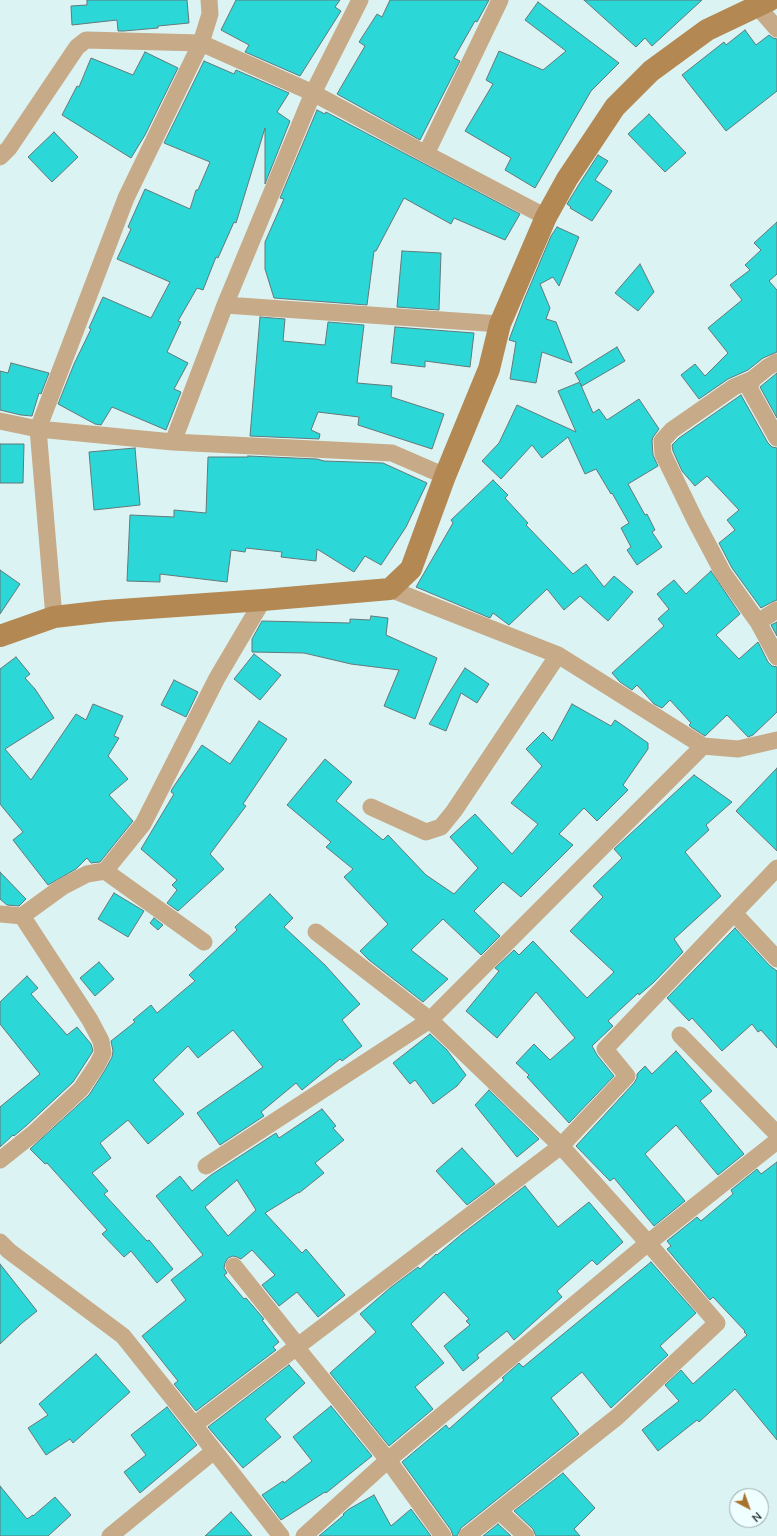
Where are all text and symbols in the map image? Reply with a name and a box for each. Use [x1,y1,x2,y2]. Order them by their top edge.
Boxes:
north arrow [729,1488,769,1528]
text: N [749,1508,765,1525]

